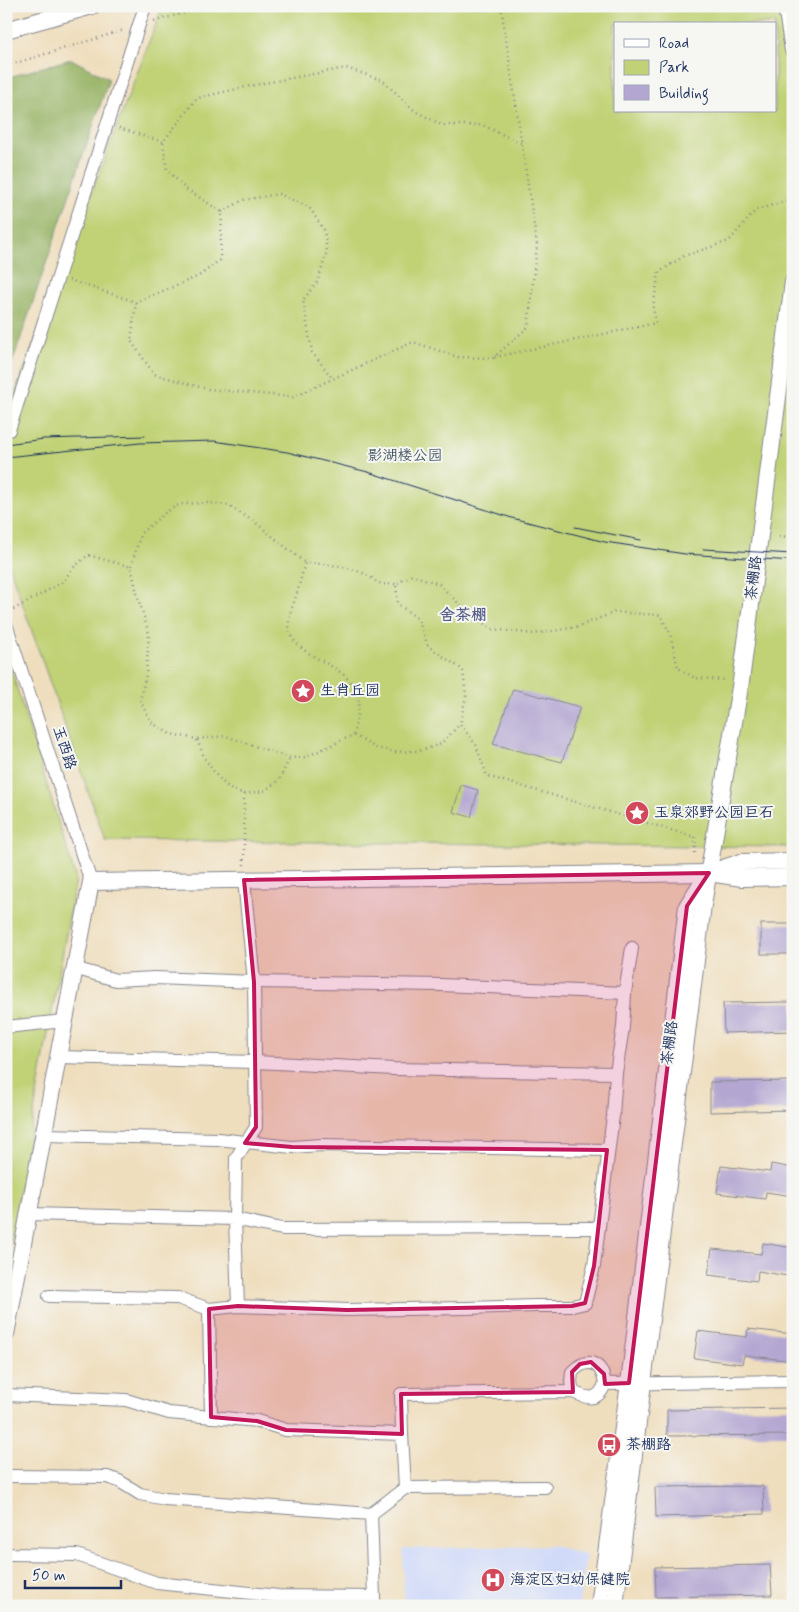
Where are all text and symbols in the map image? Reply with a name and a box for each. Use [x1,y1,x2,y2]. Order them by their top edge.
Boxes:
legend [614,22,776,112]
text: Road [659,34,689,54]
text: Park [659,58,689,78]
text: Building [659,84,709,105]
park label: 影湖楼公园 [367,446,443,466]
street label: 茶棚路 [741,554,767,602]
district label: 舍茶棚 [439,605,487,626]
place icon: 生肖丘园 [290,678,316,704]
place label: 生肖丘园 [320,681,380,701]
street label: 玉西路 [48,724,80,772]
place icon: 玉泉郊野公园巨石 [624,800,650,826]
place label: 玉泉郊野公园巨石 [654,803,774,823]
street label: 茶棚路 [657,1019,683,1067]
bus stop icon: 茶棚路 [596,1432,622,1458]
place label: 茶棚路 [626,1435,671,1455]
scale bar [25,1557,121,1589]
text: 50 m [32,1566,66,1586]
hospital icon: 海淀区妇幼保健院 [480,1567,506,1593]
place label: 海淀区妇幼保健院 [510,1570,630,1590]

